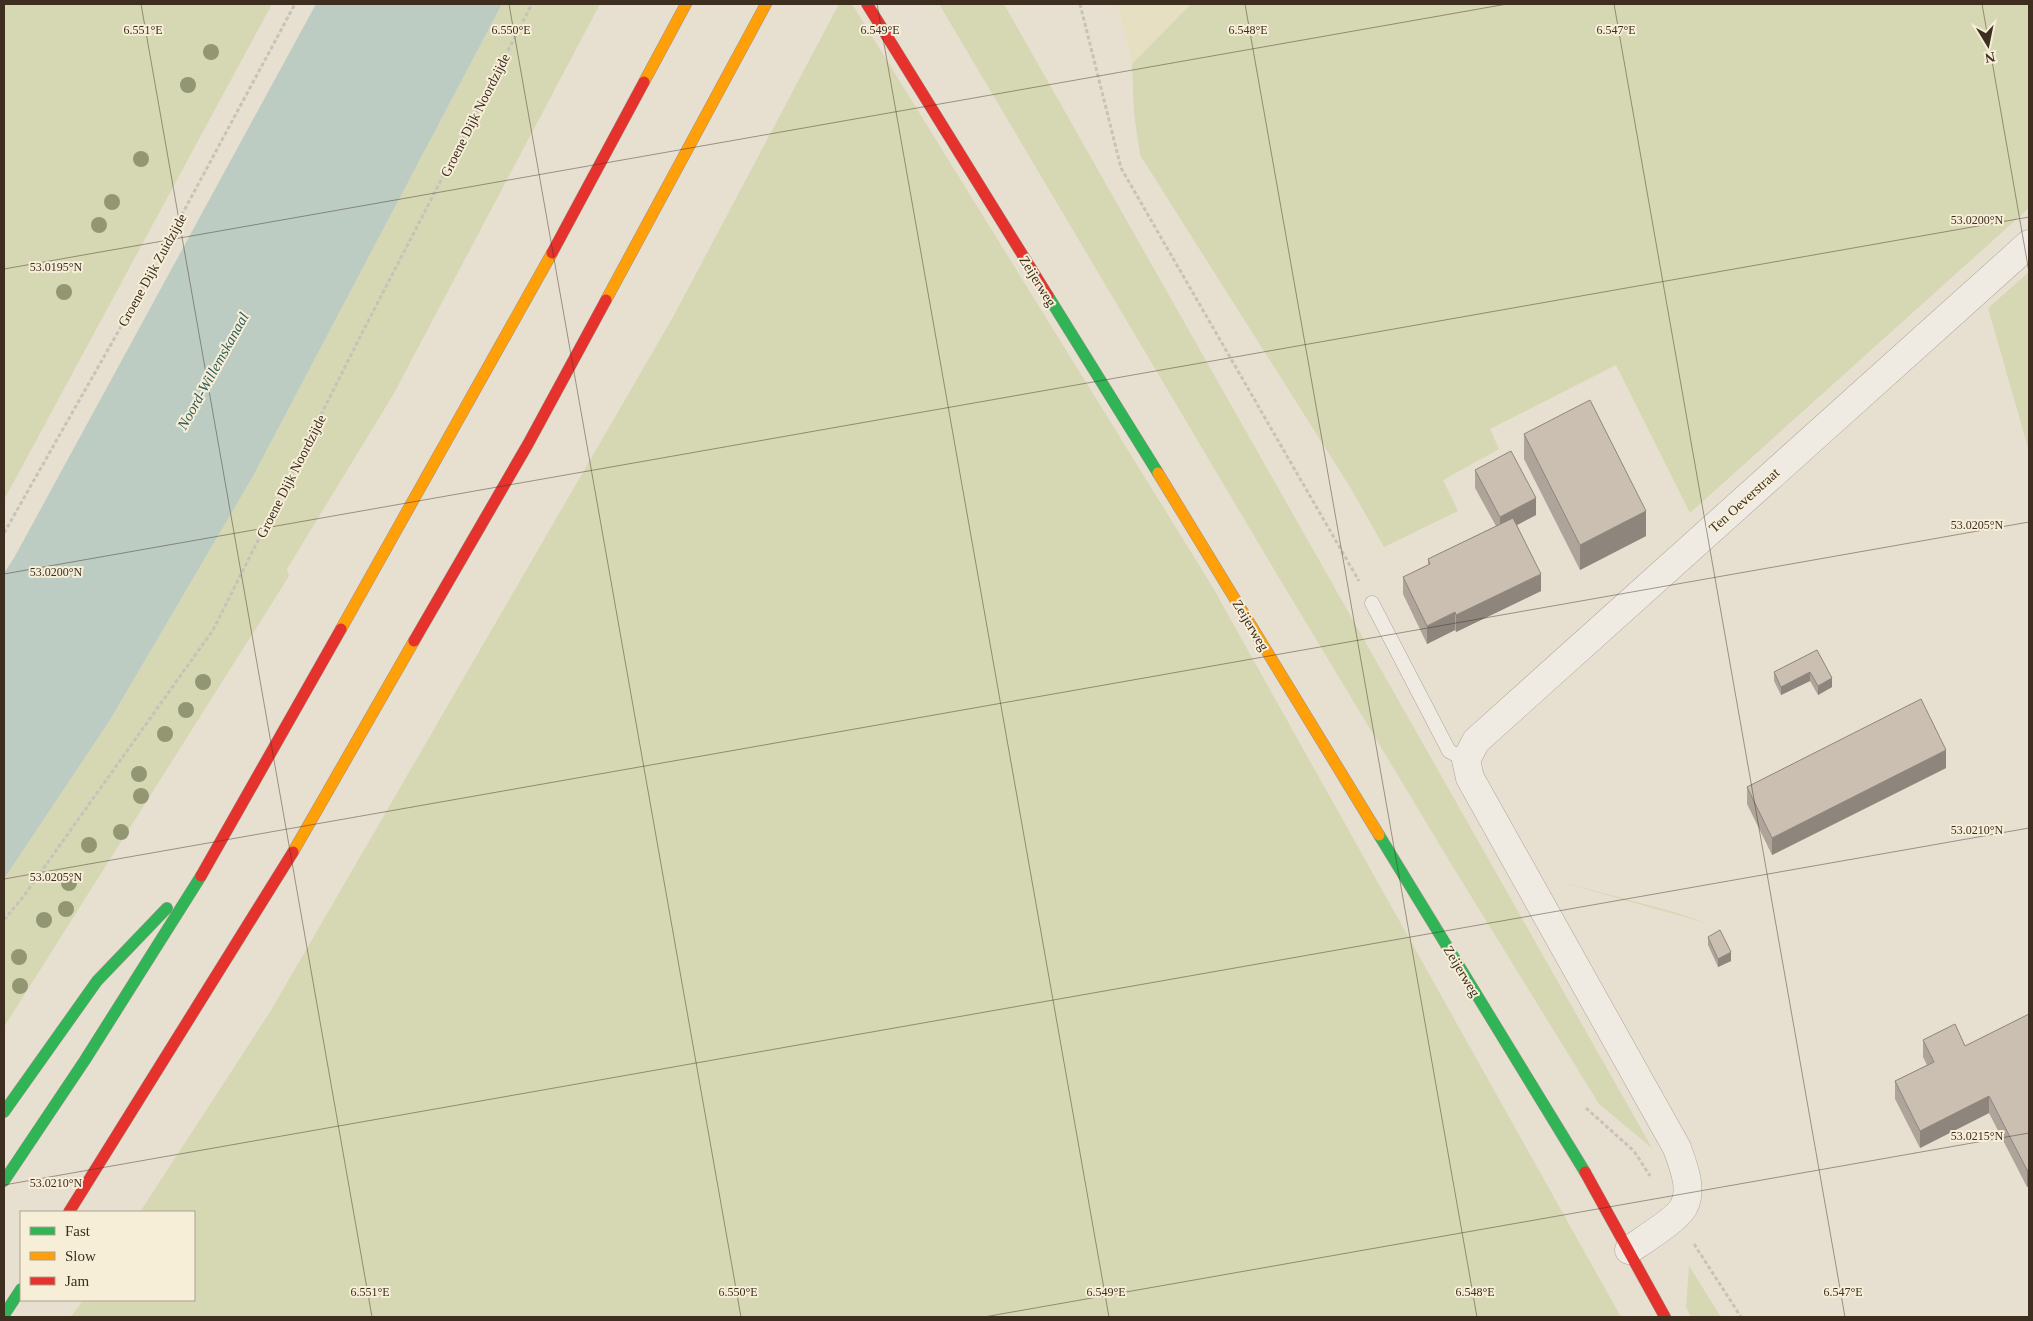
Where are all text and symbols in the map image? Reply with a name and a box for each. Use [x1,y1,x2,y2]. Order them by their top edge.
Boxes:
north arrow [1963,20,2013,70]
text: 6.551°E [123,23,163,37]
text: 6.550°E [491,23,531,37]
text: 6.549°E [860,23,900,37]
text: 6.548°E [1228,23,1268,37]
text: 6.547°E [1596,23,1636,37]
text: N [1984,49,1996,66]
street label: Groene Dijk Noordzijde [438,51,513,179]
street label: Groene Dijk Zuidzijde [115,211,190,329]
text: 53.0200°N [1951,213,2004,227]
street label: Zeijerweg [1016,253,1059,309]
text: 53.0195°N [30,260,83,274]
water label: Noord-Willemskanaal [174,310,252,433]
street label: Groene Dijk Noordzijde [254,412,329,540]
street label: Ten Oeverstraat [1706,465,1782,536]
text: 53.0205°N [1951,518,2004,532]
text: 53.0200°N [30,565,83,579]
street label: Zeijerweg [1230,597,1272,653]
text: 53.0210°N [1951,823,2004,837]
text: 53.0205°N [30,870,83,884]
street label: Zeijerweg [1441,943,1483,999]
text: 53.0215°N [1951,1129,2004,1143]
text: 53.0210°N [30,1176,83,1190]
legend [20,1211,195,1301]
text: Fast [65,1223,91,1239]
text: Slow [65,1248,96,1264]
text: Jam [65,1273,89,1289]
text: 6.551°E [350,1285,390,1299]
text: 6.550°E [718,1285,758,1299]
text: 6.549°E [1086,1285,1126,1299]
text: 6.548°E [1455,1285,1495,1299]
text: 6.547°E [1823,1285,1863,1299]

